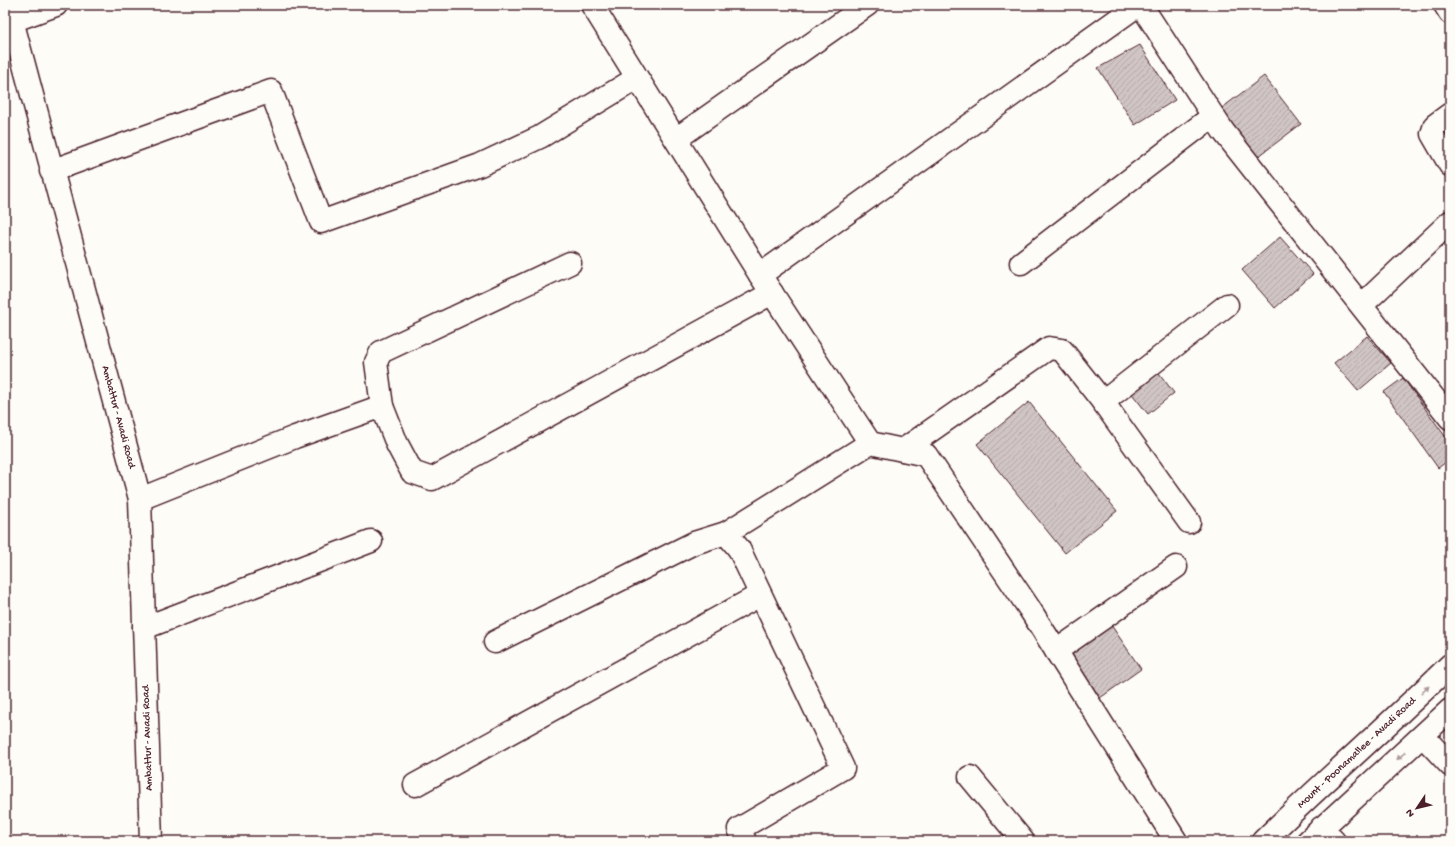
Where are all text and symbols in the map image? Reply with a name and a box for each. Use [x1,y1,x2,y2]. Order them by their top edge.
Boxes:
street label: Ambattur - Avadi Road [99,364,138,471]
street label: Ambattur - Avadi Road [140,683,156,791]
one-way arrow [1420,685,1430,695]
street label: Mount - Poonamallee - Avadi Road [1295,694,1420,811]
one-way arrow [1396,751,1407,760]
north arrow [1397,788,1437,828]
text: N [1403,806,1417,819]

